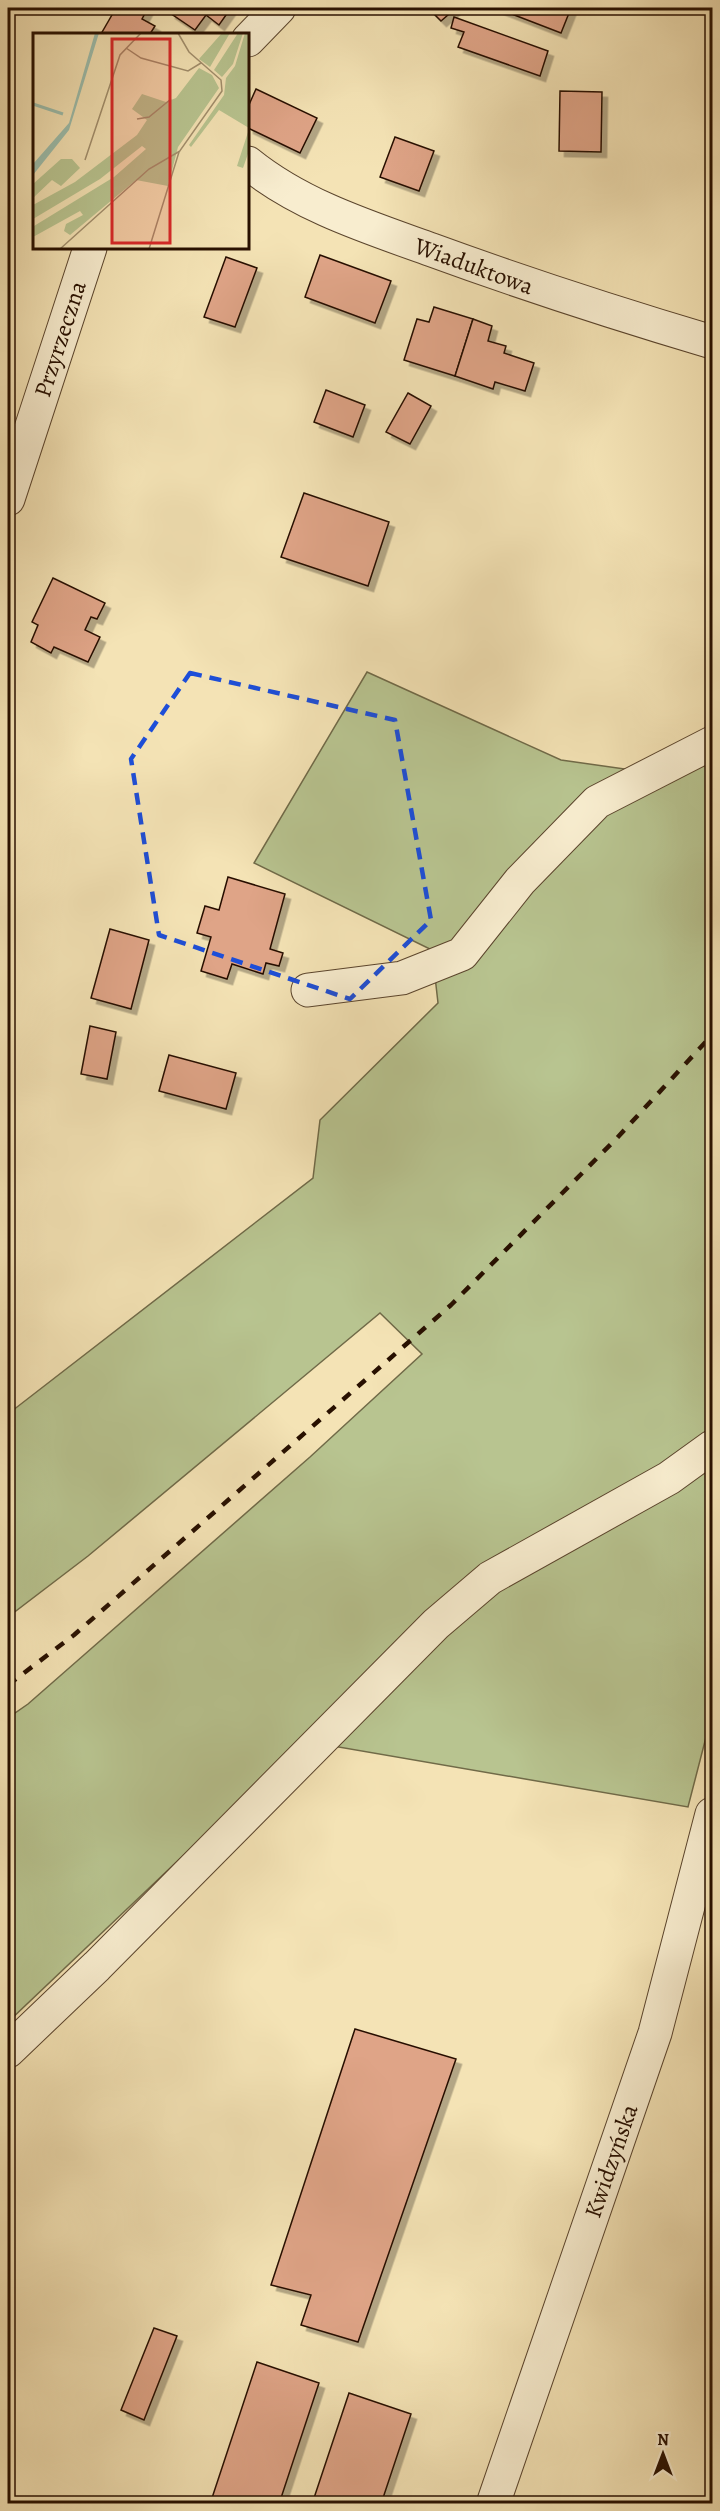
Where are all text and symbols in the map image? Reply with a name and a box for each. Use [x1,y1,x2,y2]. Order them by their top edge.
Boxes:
inset map [33,33,249,249]
street label: Wiaduktowa [409,229,539,303]
street label: Przyrzeczna [26,276,94,401]
street label: Kwidzyńska [577,2099,646,2222]
north arrow [633,2424,693,2484]
text: N [657,2429,669,2451]

